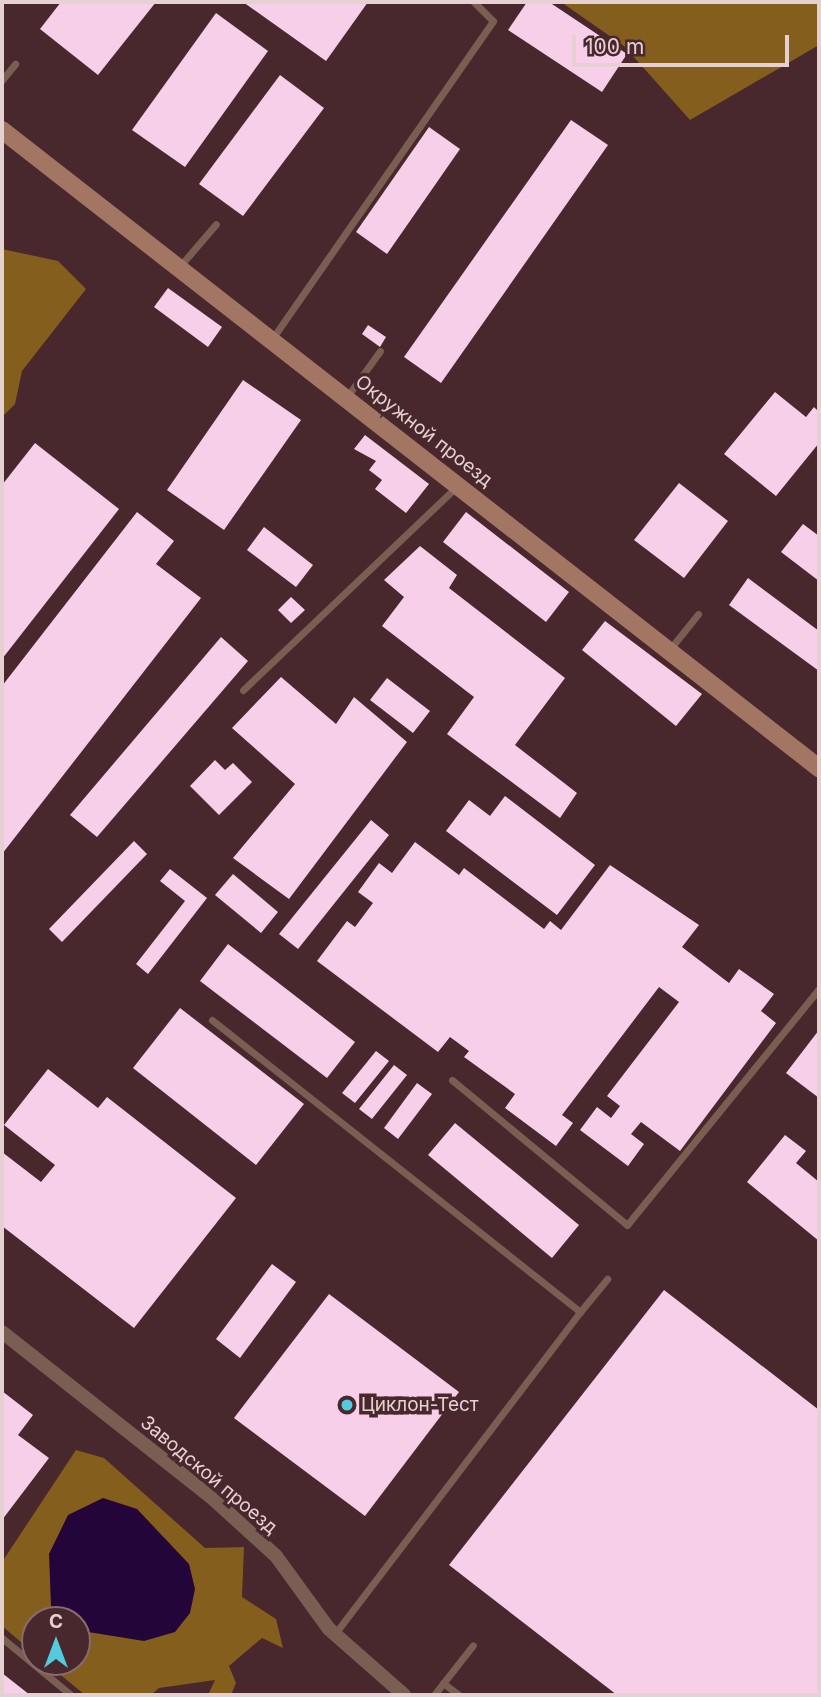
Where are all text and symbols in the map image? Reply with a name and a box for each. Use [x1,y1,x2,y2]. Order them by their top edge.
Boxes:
scale bar [576,21,793,65]
text: 100 m [585,34,644,59]
street label: Окружной проезд [351,370,497,492]
place label: Циклон-Тест [361,1394,479,1416]
marker: Циклон-Тест [339,1397,355,1413]
street label: Заводской проезд [136,1411,282,1539]
north arrow [21,1606,91,1676]
text: С [49,1610,63,1633]

